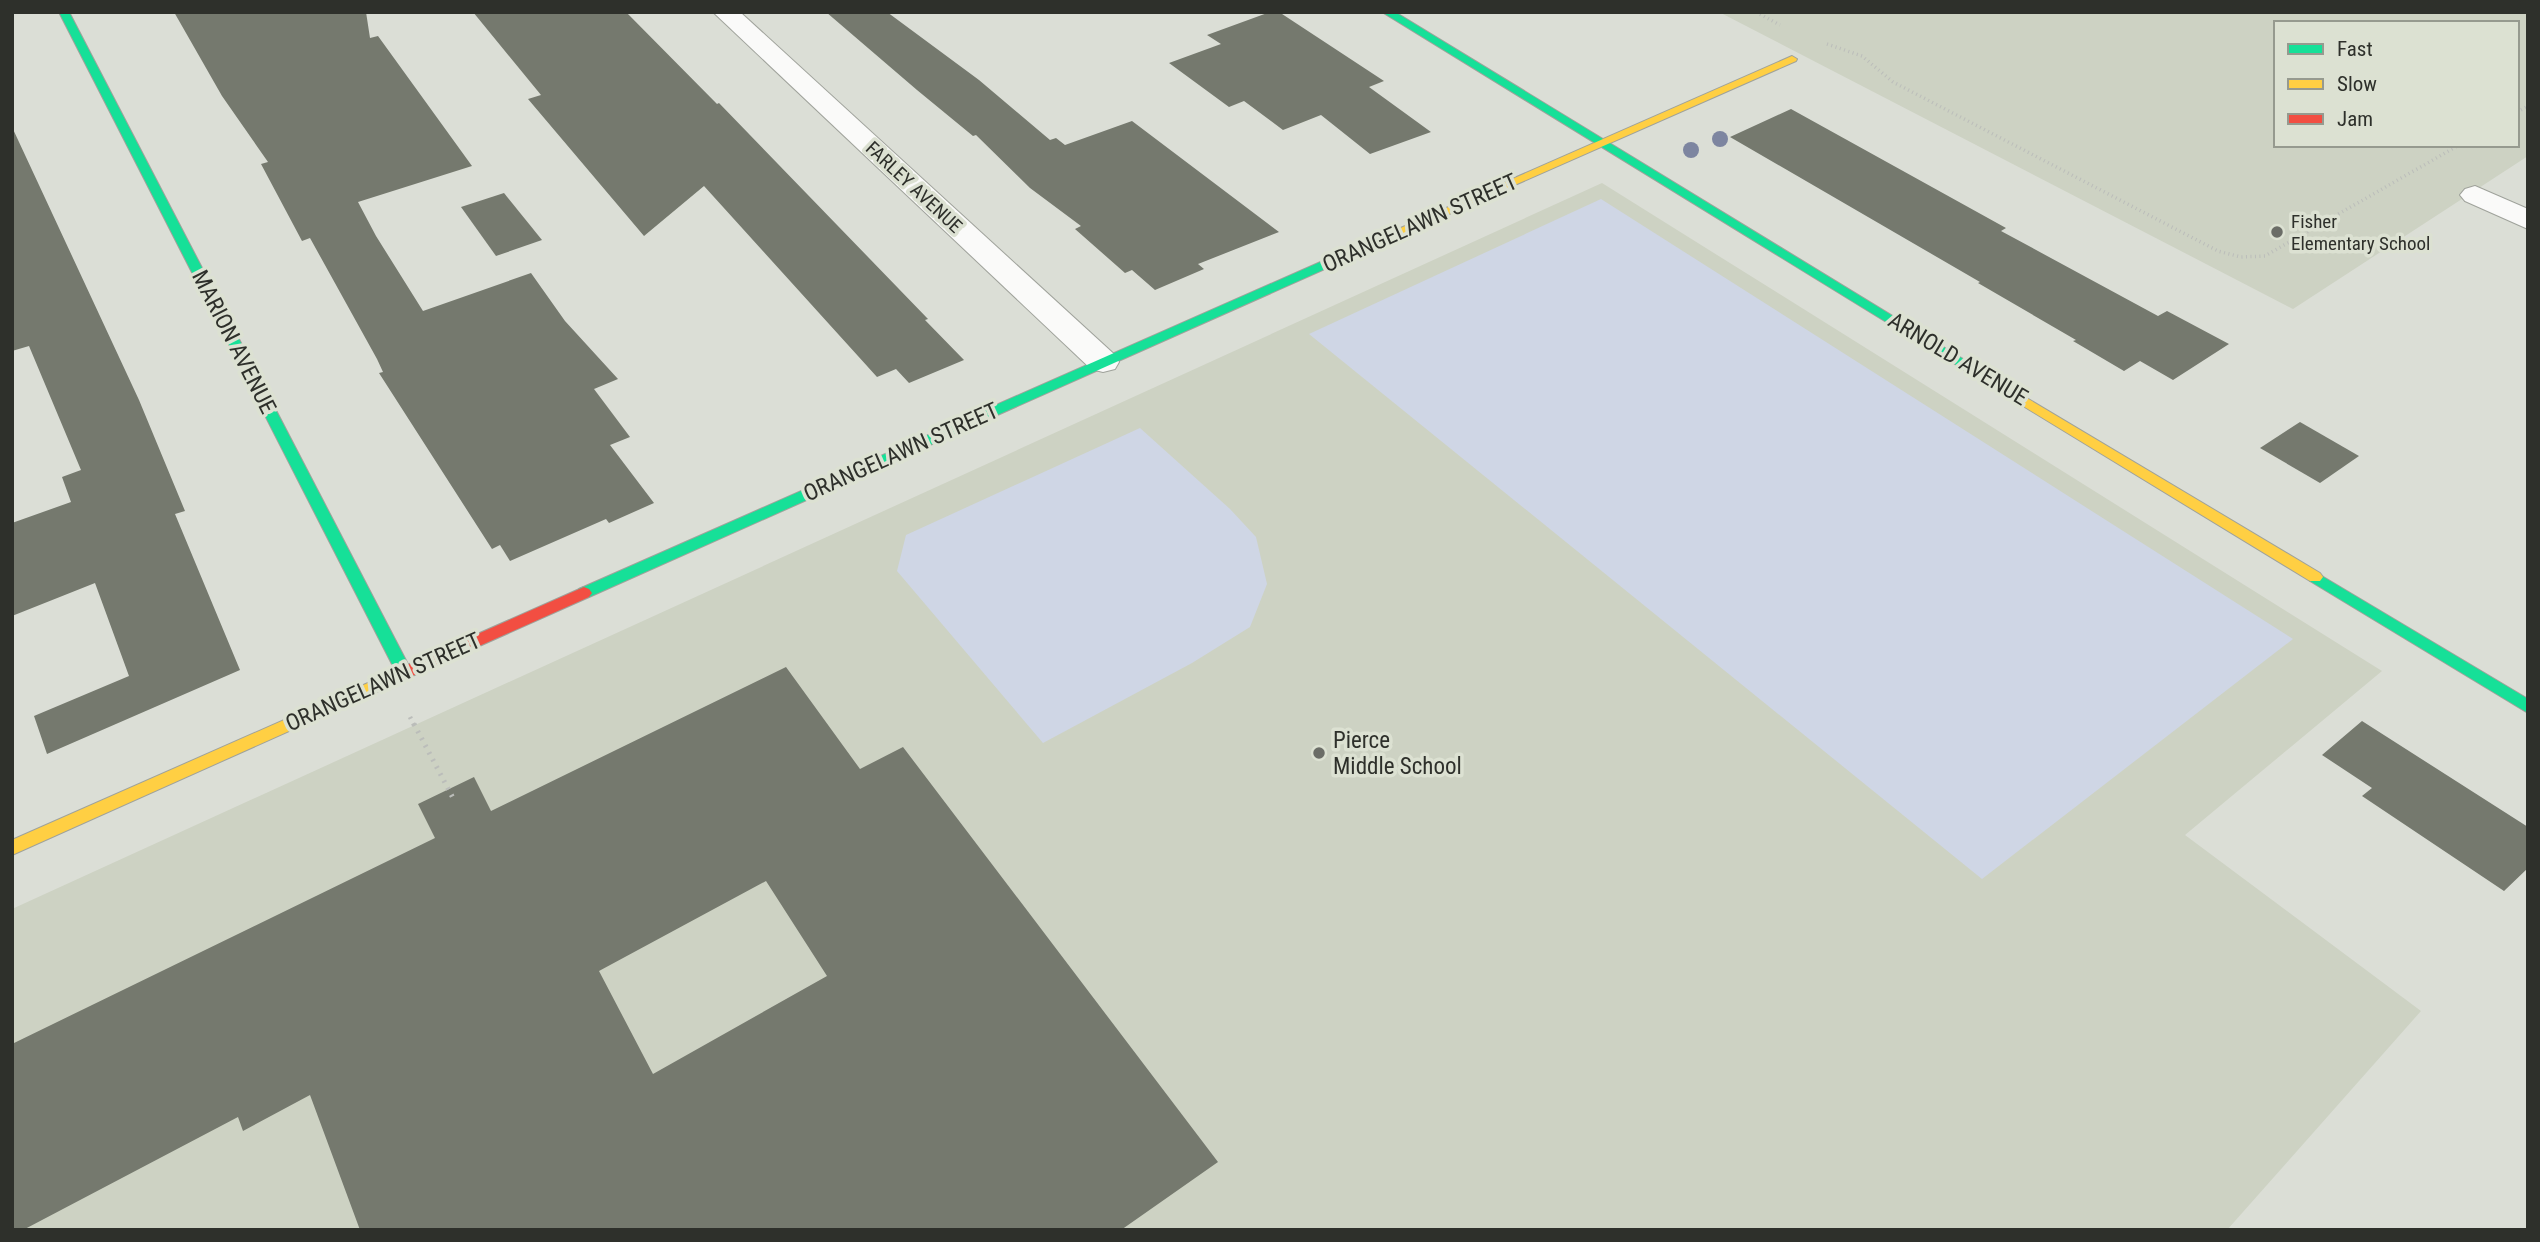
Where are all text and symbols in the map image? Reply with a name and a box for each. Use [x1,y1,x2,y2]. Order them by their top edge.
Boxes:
legend [2274,21,2519,147]
text: Fast [2337,37,2373,61]
text: Slow [2337,72,2377,96]
text: Jam [2337,107,2373,131]
street label: FARLEY AVENUE [861,136,967,238]
street label: ORANGELAWN STREET [1318,168,1522,278]
place label: Fisher Elementary School [2291,210,2430,255]
marker: Fisher Elementary School [2269,224,2285,240]
street label: MARION AVENUE [186,266,282,418]
street label: ARNOLD AVENUE [1883,307,2033,411]
street label: ORANGELAWN STREET [799,397,1003,507]
street label: ORANGELAWN STREET [281,627,485,737]
place label: Pierce Middle School [1333,727,1462,780]
marker: Pierce Middle School [1311,745,1327,761]

